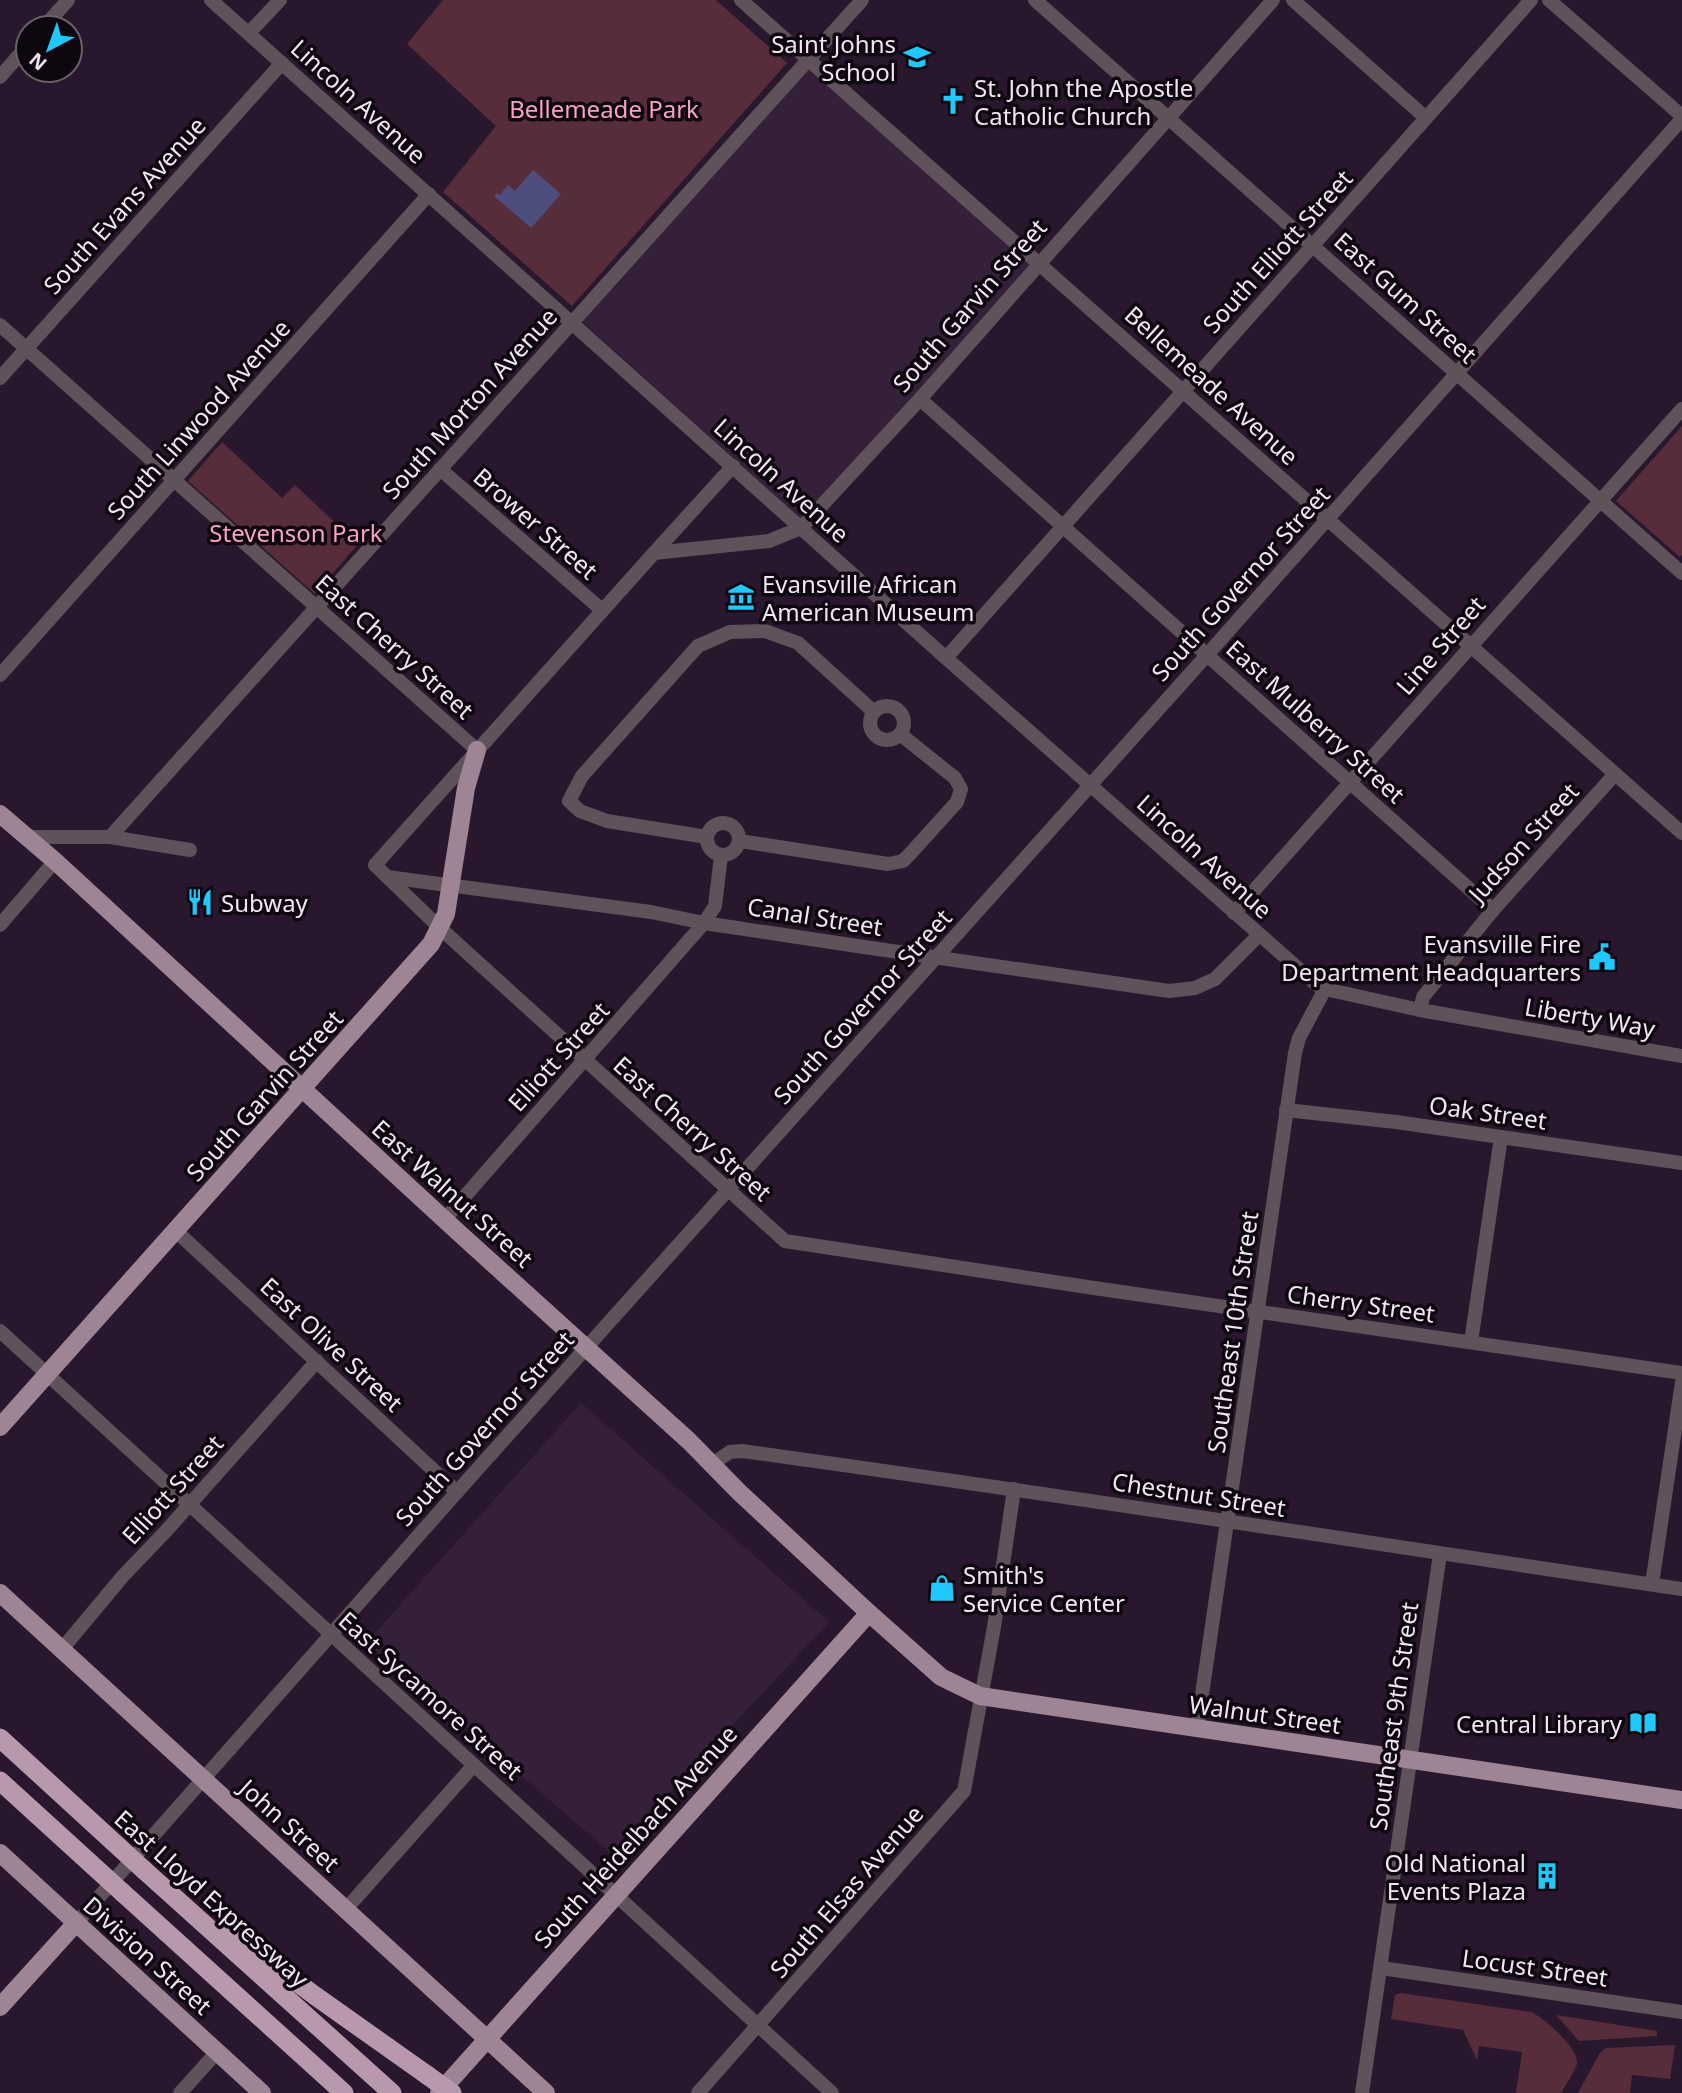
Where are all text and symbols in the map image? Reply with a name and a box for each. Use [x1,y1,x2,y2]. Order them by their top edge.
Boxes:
north arrow [14,14,84,84]
place label: Saint Johns School [771,27,896,88]
street label: Lincoln Avenue [284,31,434,171]
school or university icon: Saint Johns School [902,42,932,72]
text: N [23,47,52,77]
place label: St. John the Apostle Catholic Church [974,71,1193,132]
church icon: St. John the Apostle Catholic Church [938,86,968,116]
park label: Bellemeade Park [509,92,699,125]
street label: South Evans Avenue [35,109,213,301]
street label: South Elliott Street [1195,162,1360,340]
street label: South Garvin Street [885,211,1054,399]
street label: East Gum Street [1328,224,1485,370]
street label: Bellemeade Avenue [1118,298,1306,472]
street label: South Morton Avenue [374,300,564,506]
street label: South Linwood Avenue [99,312,297,526]
street label: Lincoln Avenue [707,410,857,550]
street label: Brower Street [467,460,605,586]
street label: South Governor Street [1143,478,1337,688]
park label: Stevenson Park [209,516,383,549]
street label: East Cherry Street [309,566,481,726]
place label: Evansville African American Museum [762,567,974,628]
museum icon: Evansville African American Museum [726,582,756,612]
street label: Line Street [1388,588,1492,701]
street label: East Mulberry Street [1220,632,1413,810]
street label: Judson Street [1459,775,1586,910]
street label: Lincoln Avenue [1130,786,1280,926]
place label: Subway [221,886,309,919]
restaurant icon: Subway [185,887,215,917]
street label: Canal Street [745,889,885,943]
street label: South Governor Street [765,901,959,1111]
place label: Evansville Fire Department Headquarters [1281,927,1581,988]
public building icon: Evansville Fire Department Headquarters [1587,942,1617,972]
street label: Liberty Way [1522,989,1658,1045]
street label: Elliott Street [500,994,616,1118]
street label: South Garvin Street [178,1002,350,1188]
street label: East Cherry Street [607,1048,779,1208]
street label: Oak Street [1427,1087,1549,1137]
street label: East Walnut Street [365,1112,541,1275]
street label: Southeast 10th Street [1199,1209,1265,1455]
street label: East Olive Street [254,1269,411,1419]
street label: Cherry Street [1285,1276,1437,1330]
street label: South Governor Street [387,1323,581,1533]
street label: Elliott Street [114,1427,230,1551]
street label: Chestnut Street [1110,1464,1288,1524]
place label: Smith's Service Center [963,1558,1125,1619]
shop icon: Smith's Service Center [927,1573,957,1603]
street label: Southeast 9th Street [1361,1600,1425,1832]
street label: East Sycamore Street [332,1604,530,1787]
street label: Walnut Street [1187,1687,1343,1741]
place label: Central Library [1456,1707,1623,1740]
library icon: Central Library [1628,1708,1658,1738]
street label: South Heidelbach Avenue [526,1717,744,1955]
street label: John Street [231,1770,347,1879]
street label: South Elsas Avenue [762,1798,930,1984]
street label: East Lloyd Expressway [108,1802,317,1995]
place label: Old National Events Plaza [1384,1846,1526,1907]
building icon: Old National Events Plaza [1532,1861,1562,1891]
street label: Division Street [77,1888,220,2022]
street label: Locust Street [1460,1940,1610,1994]

